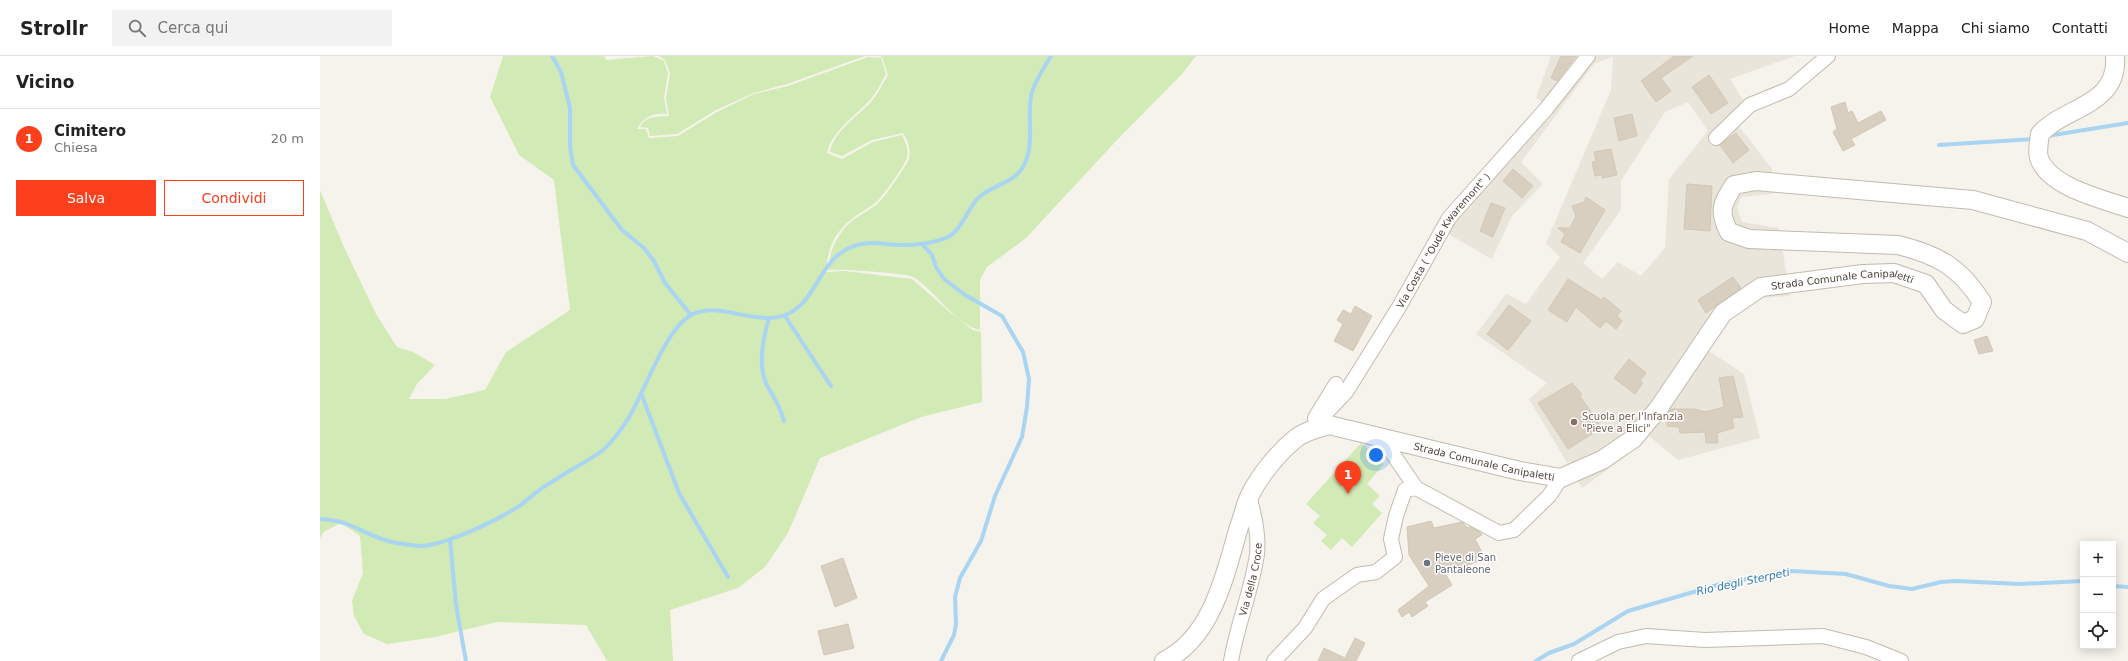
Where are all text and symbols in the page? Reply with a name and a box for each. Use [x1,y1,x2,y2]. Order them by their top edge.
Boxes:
search box [112,10,392,46]
text: Strollr [20,17,88,39]
icon: search [126,17,148,39]
text: Cerca qui [158,19,229,37]
text: Home [1829,20,1870,36]
text: Mappa [1892,20,1939,36]
text: Chi siamo [1961,20,2030,36]
text: Contatti [2052,20,2108,36]
text: Vicino [16,72,74,92]
text: Cimitero [54,122,126,140]
text: 1 [24,131,34,146]
text: 20 m [271,131,304,146]
text: Chiesa [54,140,98,155]
street label: Via Costa ( "Oude Kwaremont" ) [1394,171,1492,310]
button: Salva [16,180,156,216]
button: Condividi [164,180,304,216]
street label: Strada Comunale Canipaletti [1770,267,1915,291]
place label: Scuola per l'Infanzia "Pieve a Elici" [1582,411,1683,434]
marker: Scuola per l'Infanzia "Pieve a Elici" [1569,417,1579,427]
street label: Strada Comunale Canipaletti [1413,440,1556,482]
your location [1366,445,1386,465]
pin: 1 [1335,461,1361,494]
map controls [2080,541,2116,649]
button: + [2080,541,2116,577]
street label: Via della Croce [1237,543,1263,617]
place label: Pieve di San Pantaleone [1435,552,1496,575]
marker: Pieve di San Pantaleone [1422,558,1432,568]
water label: Rio degli Sterpeti [1695,566,1791,598]
button: − [2080,577,2116,613]
button: locate [2080,613,2116,649]

